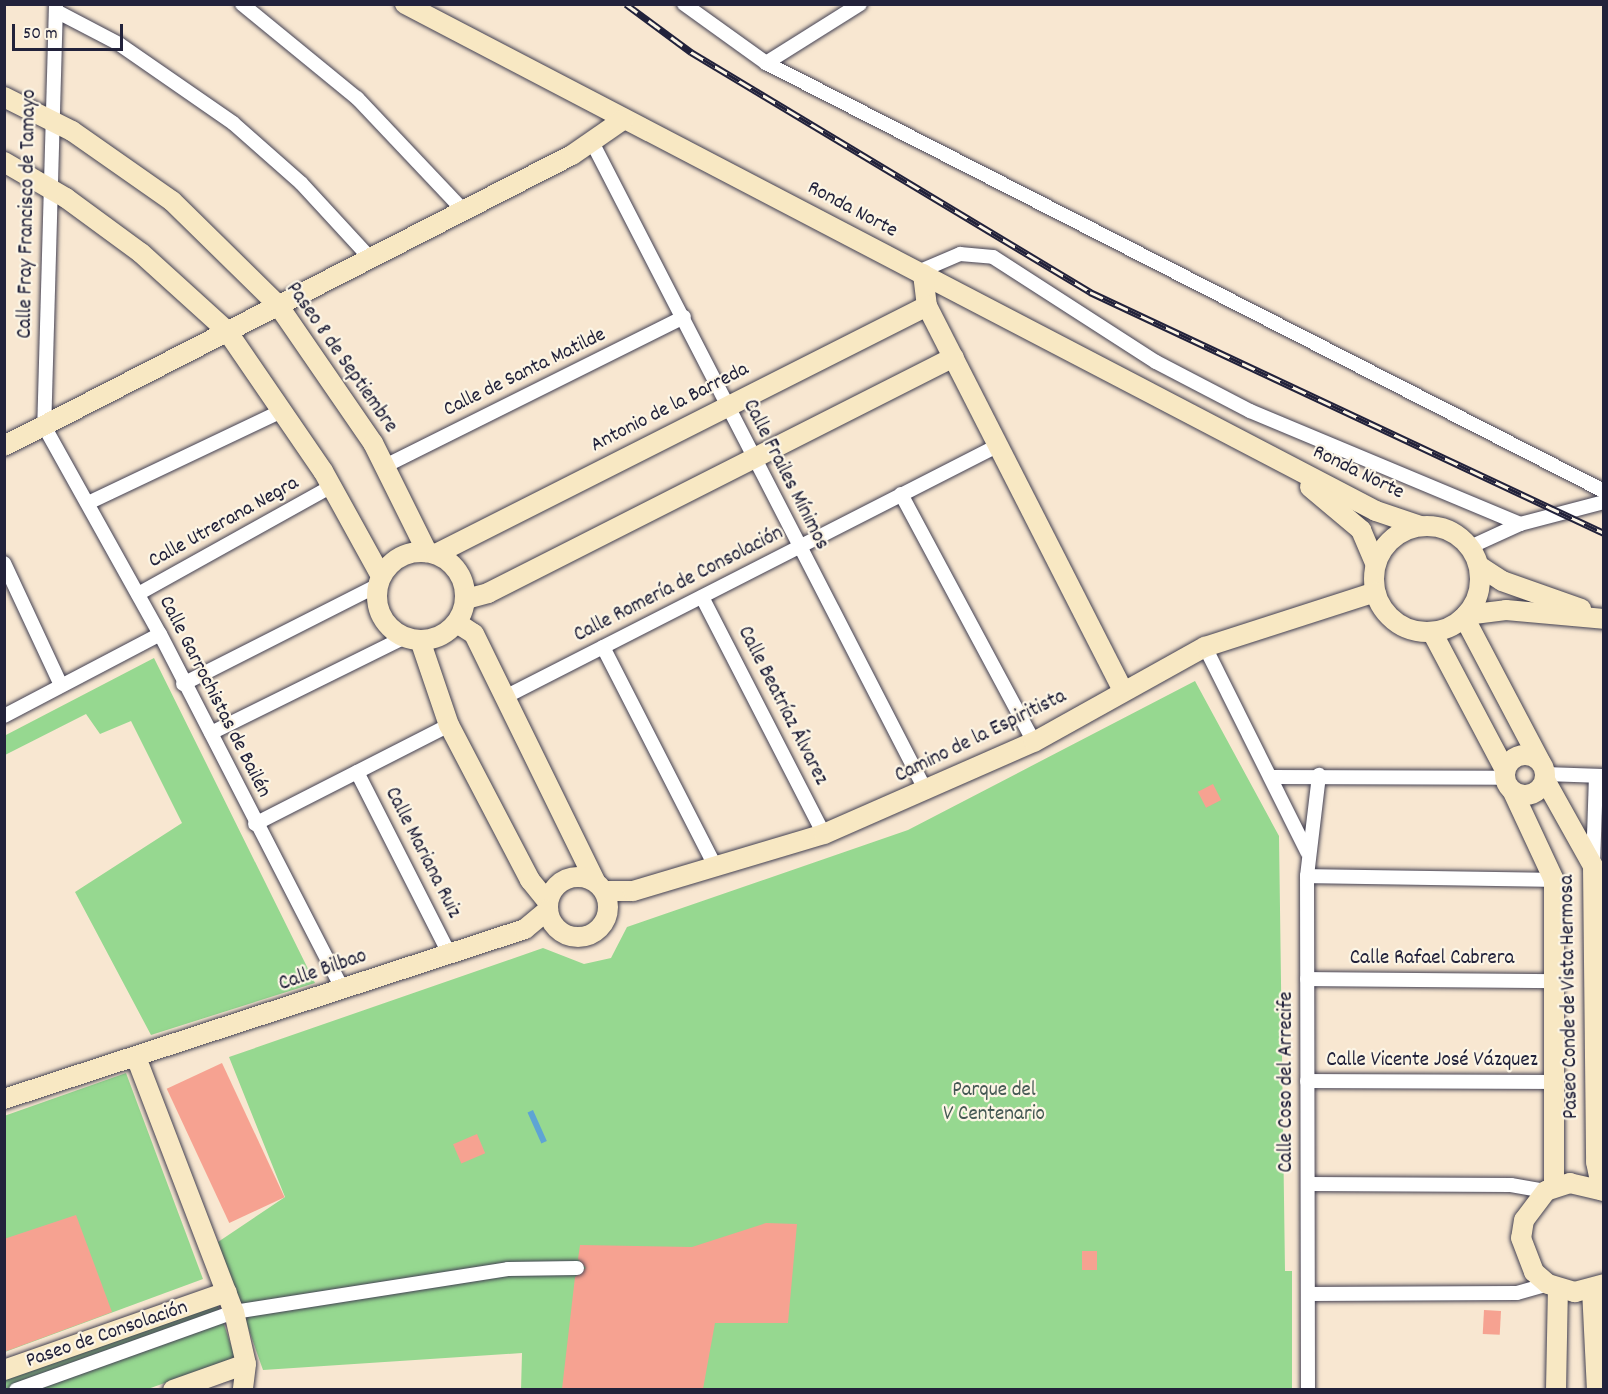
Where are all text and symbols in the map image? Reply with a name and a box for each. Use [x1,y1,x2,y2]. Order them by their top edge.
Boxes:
scale bar [15,12,126,50]
text: 50 m [23,22,58,47]
street label: Calle Fray Francisco de Tamayo [13,89,43,339]
street label: Ronda Norte [803,176,901,244]
street label: Paseo 8 de Septiembre [280,278,402,438]
street label: Calle de Santa Matilde [440,323,610,423]
street label: Antonio de la Barreda [587,357,753,459]
street label: Calle Frailes Mínimos [736,396,834,554]
street label: Ronda Norte [1308,440,1408,506]
street label: Calle Utrerana Negra [145,471,303,575]
street label: Calle Romería de Consolación [570,521,788,649]
street label: Calle Garrochistas de Bailén [152,592,276,802]
street label: Calle Beatríaz Álvarez [731,622,833,790]
street label: Camino de la Espiritista [891,685,1071,789]
street label: Calle Mariana Ruiz [378,783,466,923]
street label: Paseo Conde de Vista Hermosa [1555,875,1585,1119]
street label: Calle Bilbao [276,944,370,998]
street label: Calle Rafael Cabrera [1350,946,1514,972]
street label: Calle Coso del Arrecife [1274,991,1300,1173]
street label: Calle Vicente José Vázquez [1326,1048,1538,1074]
park label: Parque del V Centenario [943,1078,1045,1128]
street label: Paseo de Consolación [23,1296,191,1374]

